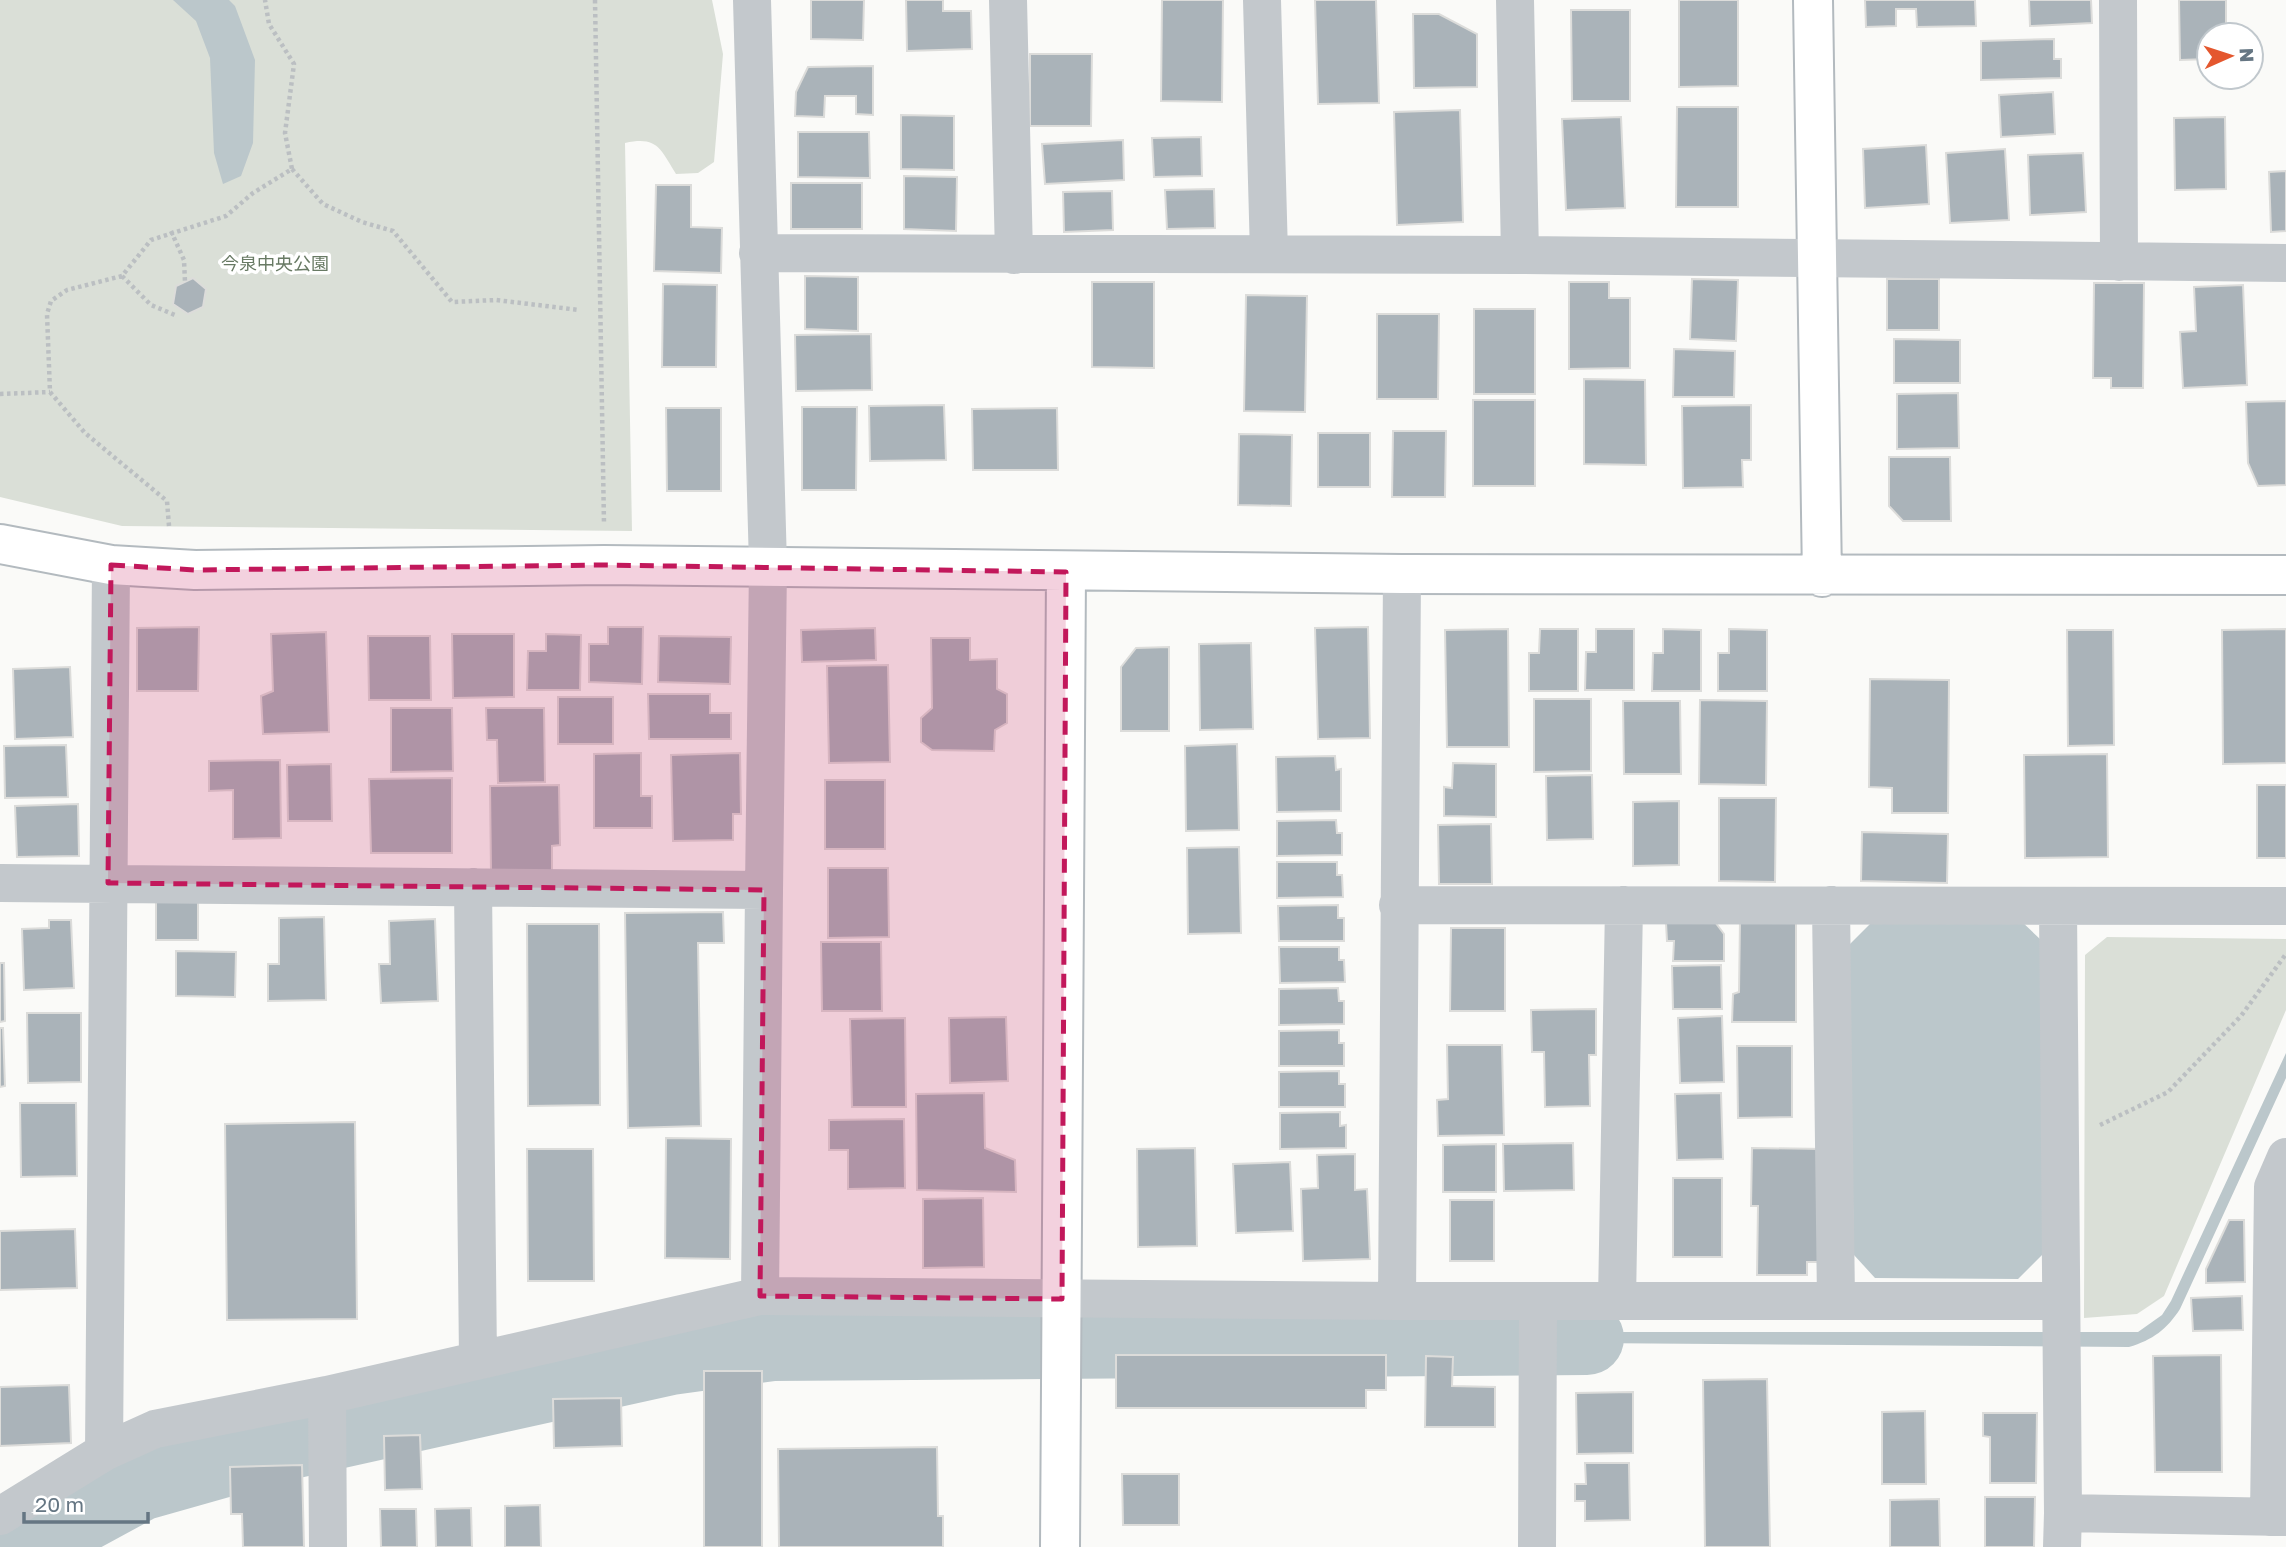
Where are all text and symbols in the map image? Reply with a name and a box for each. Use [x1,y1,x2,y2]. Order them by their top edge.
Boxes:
north arrow [2195,21,2265,91]
text: N [2236,47,2259,63]
park label: 今泉中央公園 [221,252,329,274]
scale bar [24,1480,149,1524]
text: 20 m [35,1491,84,1517]

